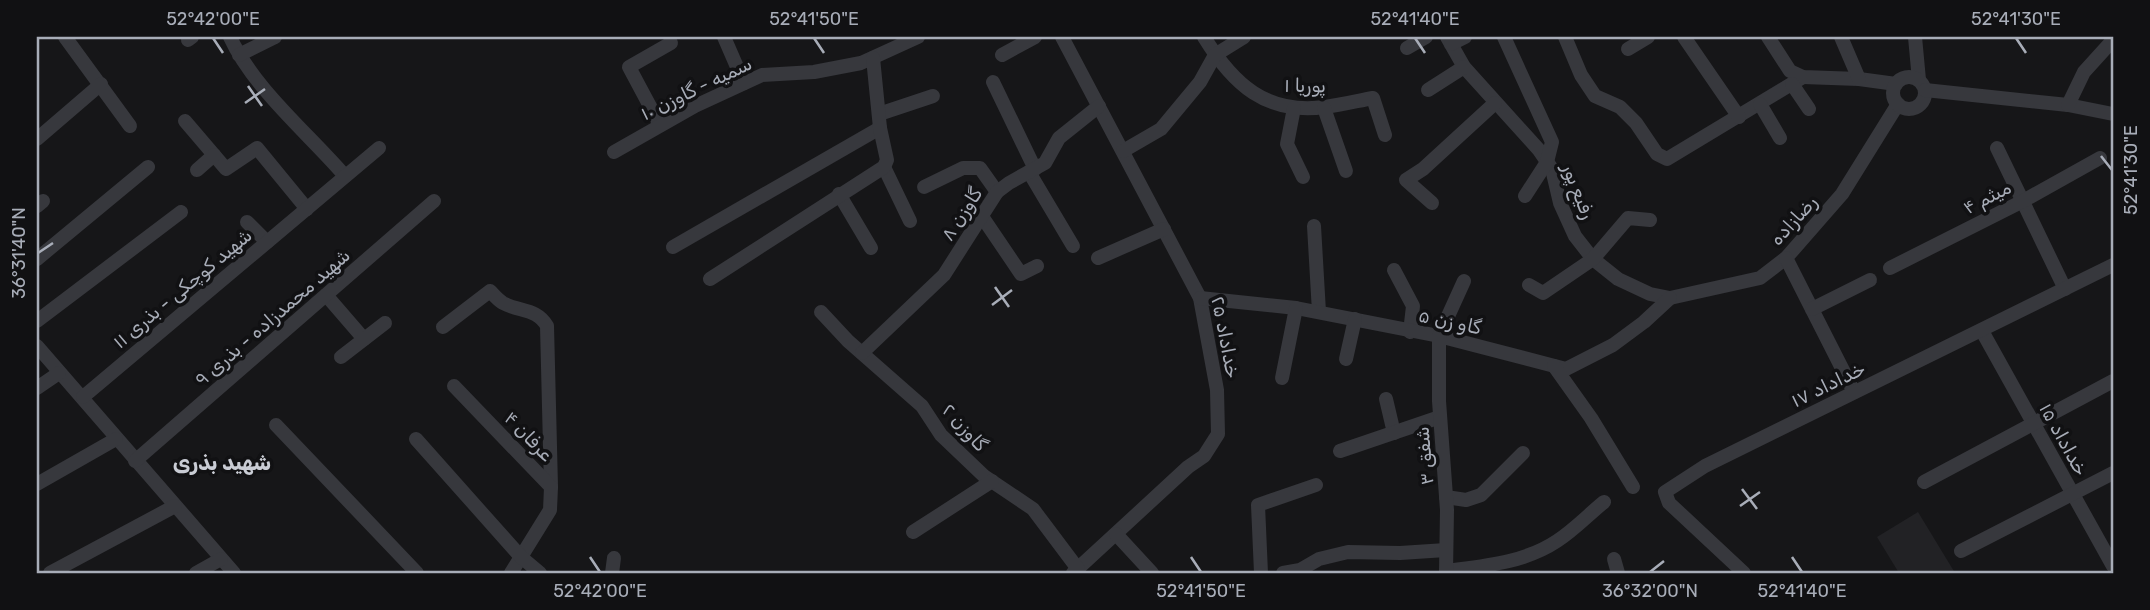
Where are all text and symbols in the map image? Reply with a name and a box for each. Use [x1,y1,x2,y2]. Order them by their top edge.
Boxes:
text: 52°42'00"E [166,8,260,30]
text: 52°41'50"E [769,8,859,30]
text: 52°41'40"E [1370,8,1460,30]
text: 52°41'30"E [1971,8,2061,30]
street label: سمیه - گاوزن ۱۰ [637,52,755,125]
street label: پوریا ۱ [1284,74,1326,99]
text: 52°41'30"E [2120,125,2142,215]
street label: رفیع پور [1555,159,1600,223]
street label: میثم ۴ [1959,176,2015,220]
street label: گاوزن ۸ [936,183,987,245]
street label: رضازاده [1765,191,1822,250]
text: 36°31'40"N [8,207,30,299]
street label: شهید کوچکی - بذری ۱۱ [108,223,257,353]
street label: شهید محمدزاده - بذری ۹ [190,244,355,391]
street label: خداداد ۲۵ [1206,294,1245,380]
street label: گاو زن ۵ [1416,304,1484,339]
street label: خداداد ۱۷ [1787,357,1869,412]
street label: گاوزن ۲ [937,399,992,456]
street label: خداداد ۱۵ [2034,399,2093,480]
street label: عرفان ۴ [499,407,558,466]
street label: شفق ۳ [1410,426,1439,486]
district label: شهید بذری [173,450,271,475]
text: 52°42'00"E [553,580,647,602]
text: 52°41'50"E [1156,580,1246,602]
text: 36°32'00"N [1602,580,1698,602]
text: 52°41'40"E [1757,580,1847,602]

